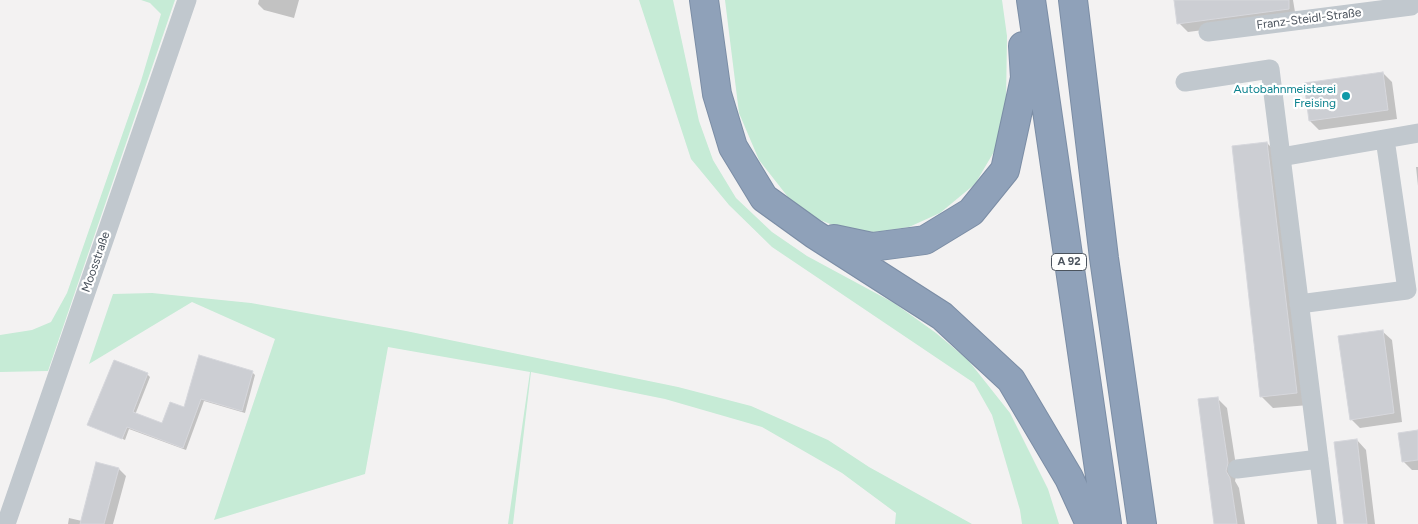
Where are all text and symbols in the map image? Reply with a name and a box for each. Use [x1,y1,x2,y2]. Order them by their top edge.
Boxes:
street label: Franz-Steidl-Straße [1256,5,1362,33]
place label: Autobahnmeisterei Freising [1234,82,1336,110]
marker: Autobahnmeisterei Freising [1340,90,1352,102]
street label: Moosstraße [79,230,113,294]
road number: A 92 [1052,253,1086,270]

